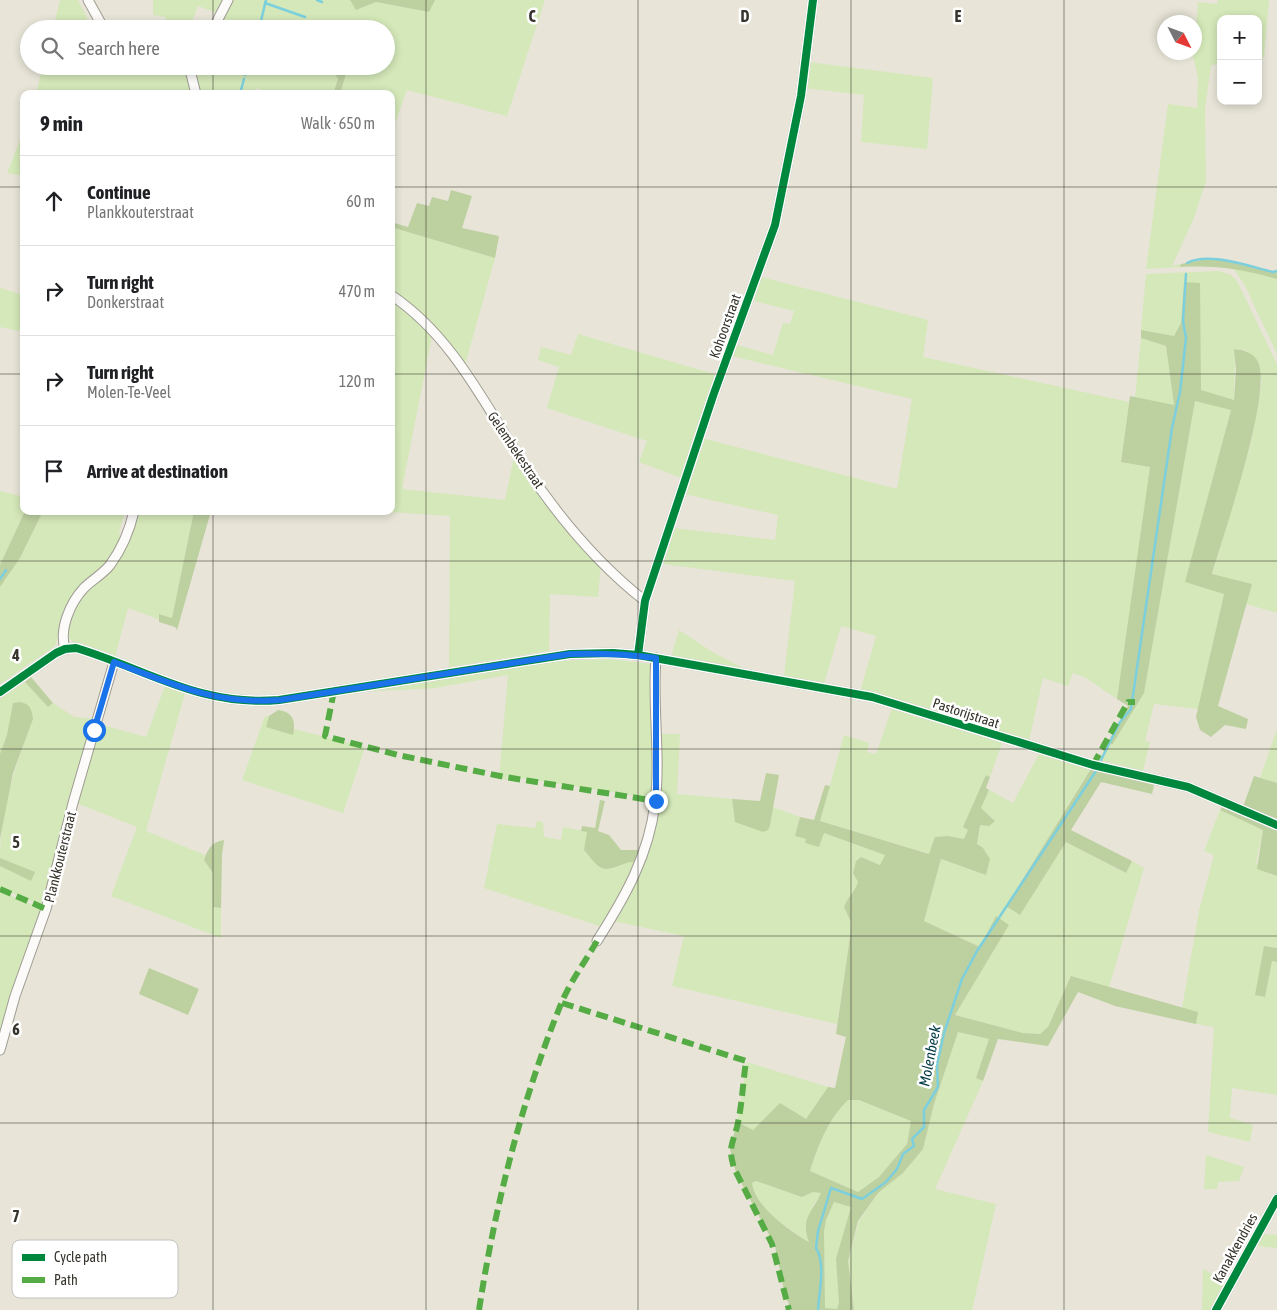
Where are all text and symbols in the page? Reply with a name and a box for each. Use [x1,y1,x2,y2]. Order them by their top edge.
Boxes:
text: C [528,7,536,25]
text: D [741,7,750,25]
text: E [955,7,962,25]
north arrow [1157,15,1202,60]
map controls [1217,15,1262,105]
button: + [1217,15,1262,60]
search box [20,20,395,75]
icon: search [38,34,66,62]
text: Search here [78,37,160,59]
button: − [1217,60,1262,105]
text: 9 min [40,111,83,135]
text: Walk · 650 m [301,114,375,132]
text: Continue [87,181,151,203]
icon: ahead [40,187,68,215]
text: 60 m [346,192,375,210]
text: Plankkouterstraat [87,203,194,221]
text: Turn right [87,271,154,293]
icon: right [40,277,68,305]
text: 470 m [339,282,375,300]
street label: Kohoorstraat [706,292,744,360]
text: Donkerstraat [87,293,164,311]
text: Turn right [87,361,154,383]
icon: right [40,367,68,395]
text: 120 m [339,372,375,390]
text: Molen-Te-Veel [87,383,171,401]
street label: Gelembekestraat [485,409,547,491]
icon: arrive [40,457,68,485]
text: Arrive at destination [87,460,228,482]
text: 4 [11,646,20,664]
street label: Pastorijstraat [931,695,1001,731]
route start [83,719,106,742]
route end [645,790,668,813]
street label: Plankkouterstraat [41,810,79,904]
text: 5 [12,833,20,851]
text: 6 [12,1020,20,1038]
water label: Molenbeek [915,1023,944,1088]
text: 7 [12,1207,20,1225]
street label: Kanakkendries [1209,1210,1261,1285]
legend [12,1240,178,1298]
text: Cycle path [54,1249,107,1265]
text: Path [54,1272,78,1288]

